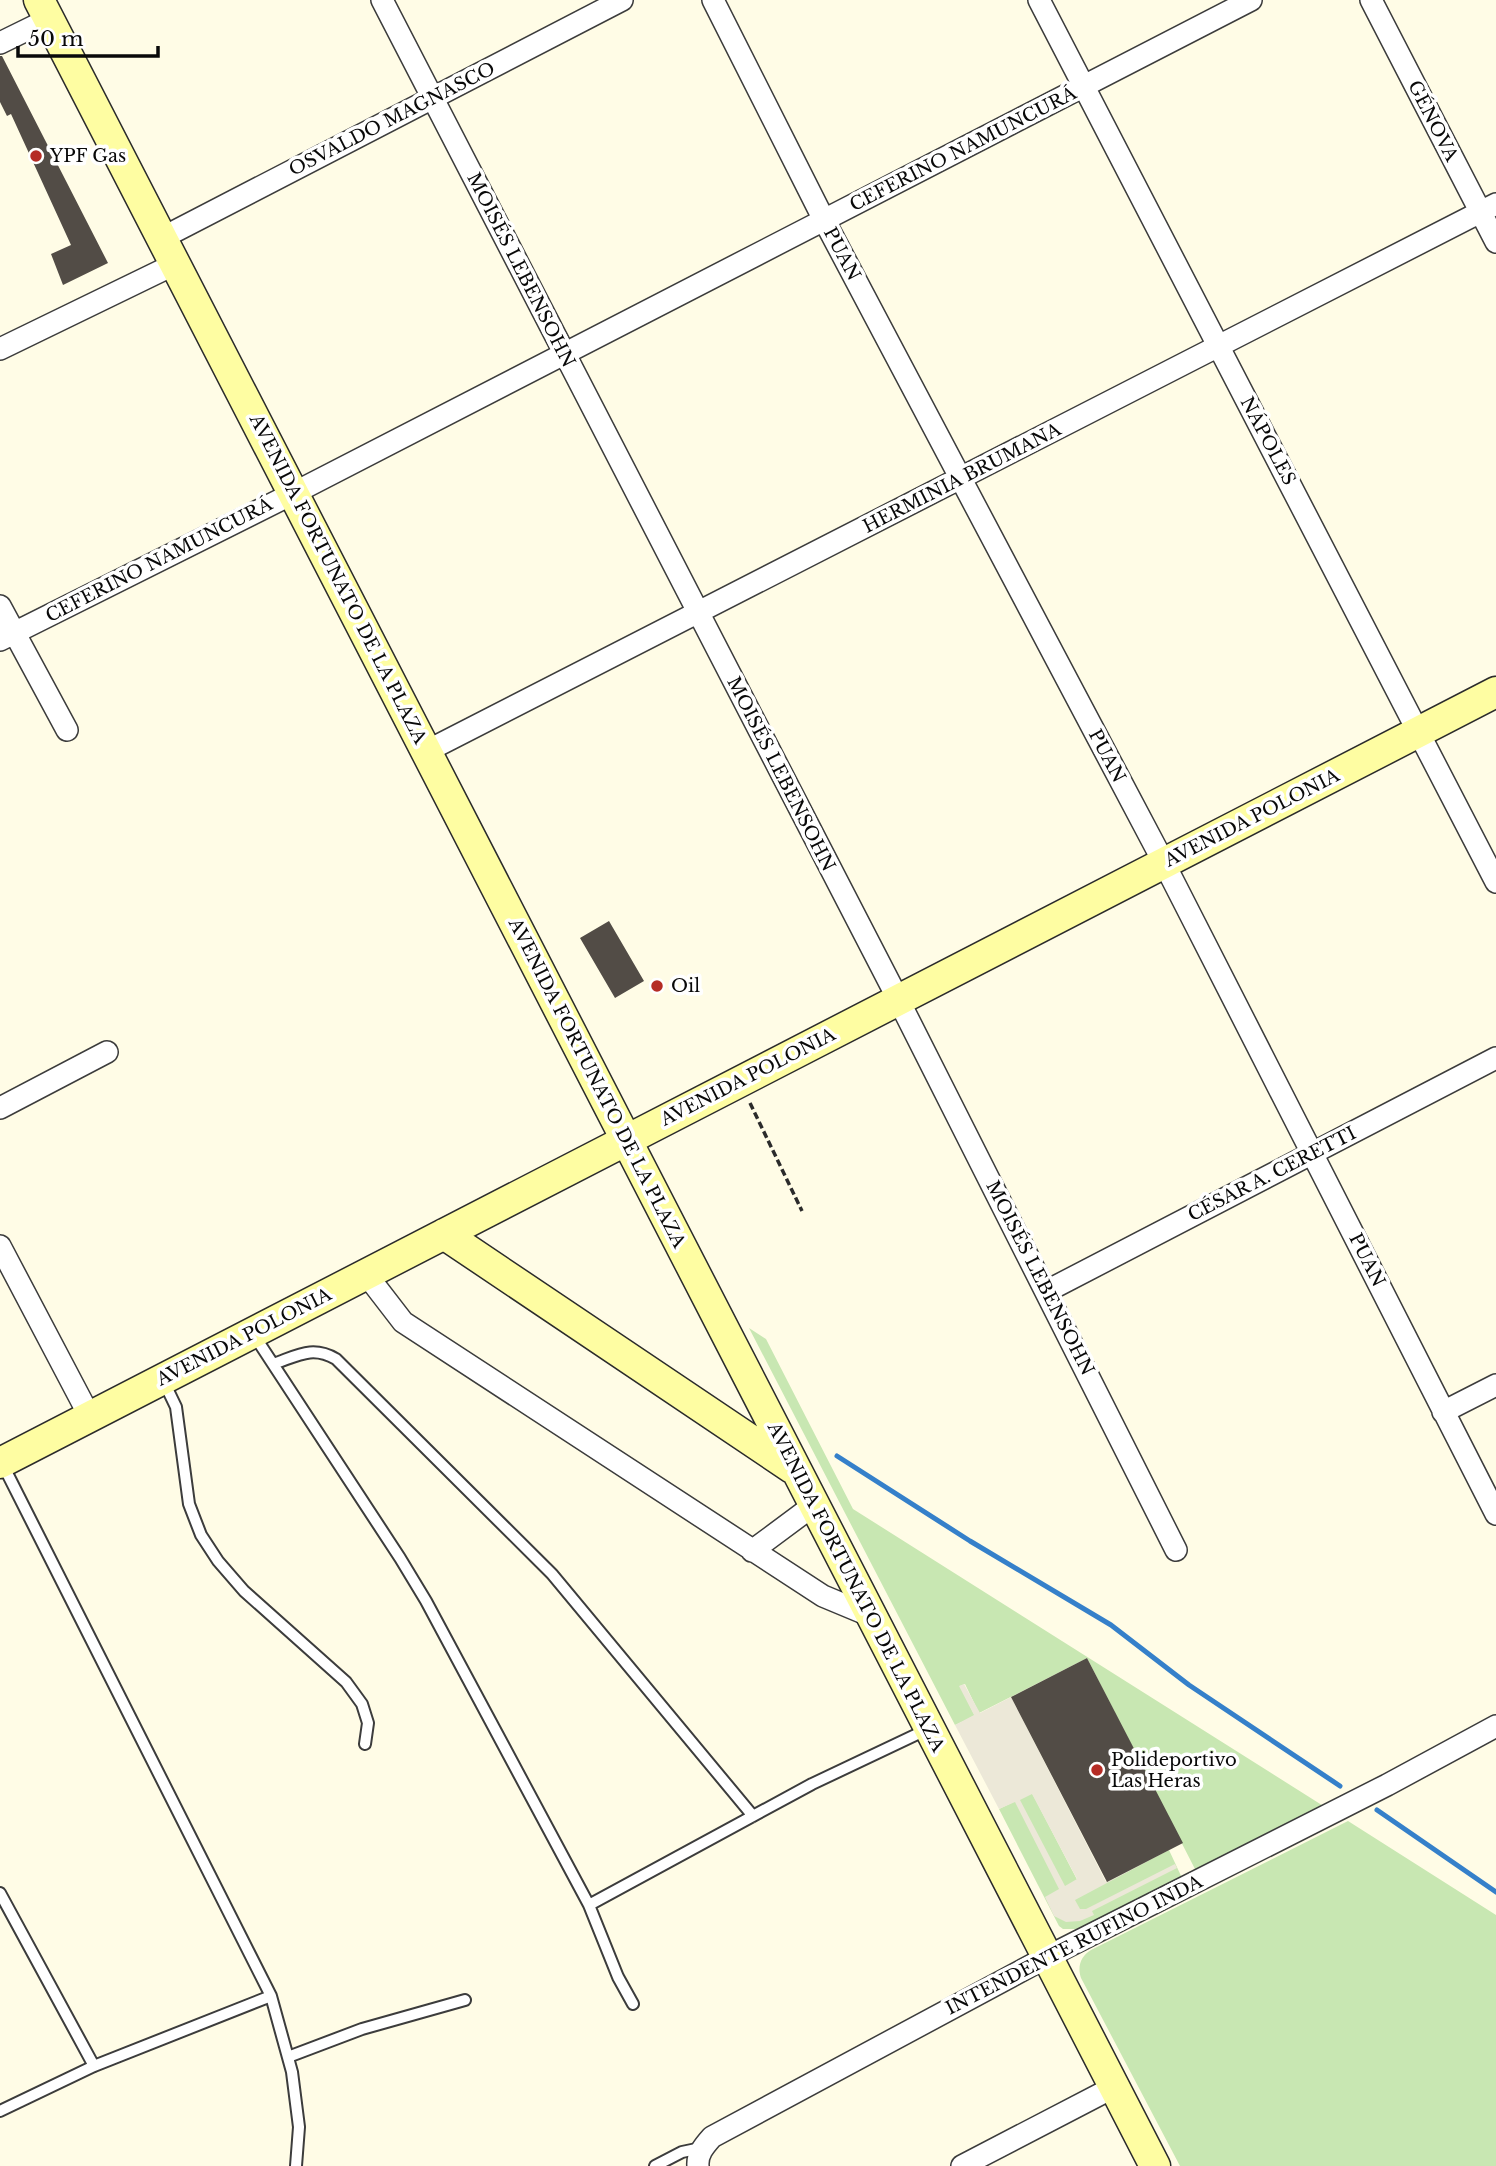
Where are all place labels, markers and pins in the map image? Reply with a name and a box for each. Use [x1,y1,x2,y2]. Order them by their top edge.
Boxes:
place label: YPF Gas [49,145,126,167]
marker: YPF Gas [28,148,44,164]
place label: Oil [671,975,700,997]
marker: Oil [649,978,665,994]
place label: Polideportivo Las Heras [1111,1749,1237,1792]
marker: Polideportivo Las Heras [1089,1762,1105,1778]

